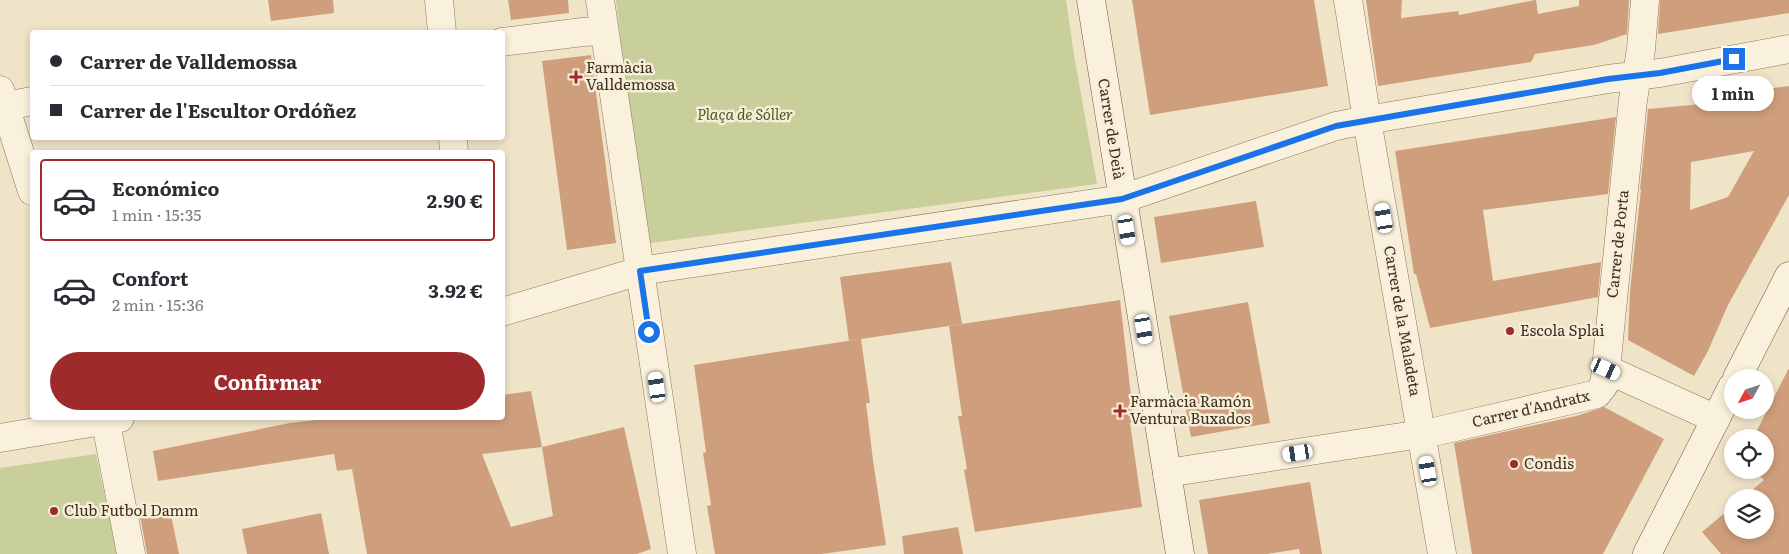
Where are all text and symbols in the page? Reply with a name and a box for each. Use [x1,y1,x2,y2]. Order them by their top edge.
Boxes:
text: Carrer de Valldemossa [80,47,297,75]
route end [1723,48,1745,70]
place label: Farmàcia Valldemossa [586,55,676,95]
marker: Farmàcia Valldemossa [570,71,582,83]
street label: Carrer de Deià [1093,76,1132,182]
callout: 1 min [1693,76,1775,112]
text: 1 min [1712,81,1754,105]
text: Carrer de l'Escultor Ordóñez [80,96,356,124]
park label: Plaça de Sóller [697,102,793,125]
text: Económico [112,174,219,202]
icon: car [52,178,97,223]
text: 2.90 € [427,186,483,214]
street label: Carrer de Porta [1599,188,1634,299]
text: 1 min · 15:35 [112,202,201,226]
car [1374,202,1393,234]
car [1117,214,1136,246]
street label: Carrer de la Maladeta [1379,244,1428,399]
text: Confort [112,264,188,292]
icon: car [52,268,97,313]
text: 3.92 € [428,276,483,304]
text: 2 min · 15:36 [112,292,204,316]
car [1134,313,1153,345]
place label: Escola Splai [1520,318,1605,341]
route start [638,321,660,343]
marker: Escola Splai [1504,325,1516,337]
button: Confirmar [50,352,485,410]
car [1589,356,1622,382]
north arrow [1724,369,1774,419]
map controls [1724,369,1774,539]
car [647,371,666,403]
street label: Carrer d'Andratx [1470,383,1592,432]
place label: Farmàcia Ramón Ventura Buxados [1130,389,1251,429]
marker: Farmàcia Ramón Ventura Buxados [1114,405,1126,417]
button: locate [1724,429,1774,479]
car [1282,443,1313,463]
place label: Condis [1524,451,1574,474]
car [1418,455,1437,487]
marker: Condis [1508,458,1520,470]
button: layers [1724,489,1774,539]
place label: Club Futbol Damm [64,498,199,521]
marker: Club Futbol Damm [48,505,60,517]

